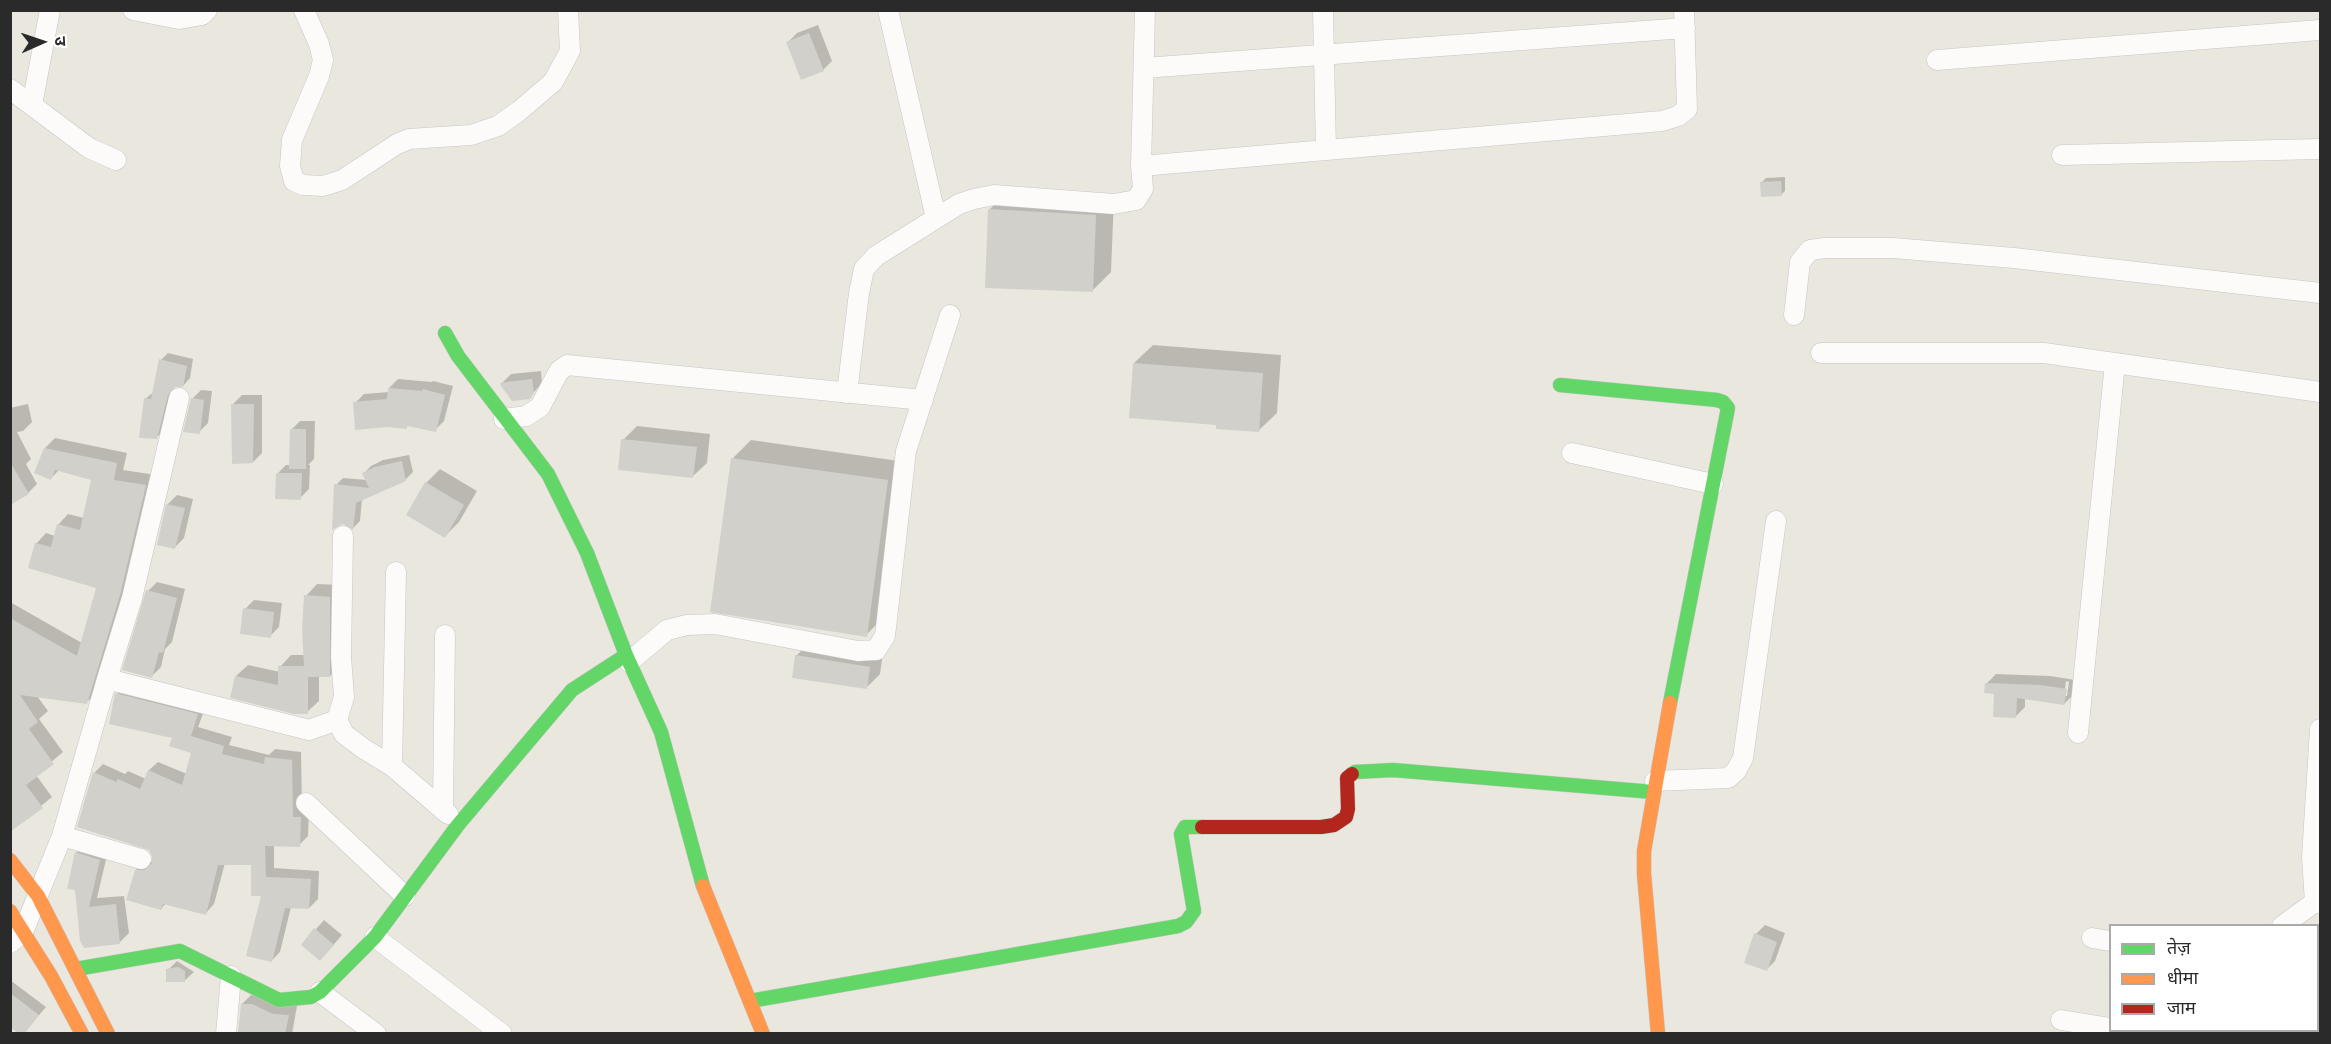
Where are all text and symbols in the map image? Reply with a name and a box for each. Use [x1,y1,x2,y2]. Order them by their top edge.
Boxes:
north arrow [12,12,72,72]
text: उ [51,36,70,46]
legend [2109,924,2319,1032]
text: तेज़ [2167,937,2191,959]
text: धीमा [2167,967,2198,989]
text: जाम [2167,997,2196,1019]

